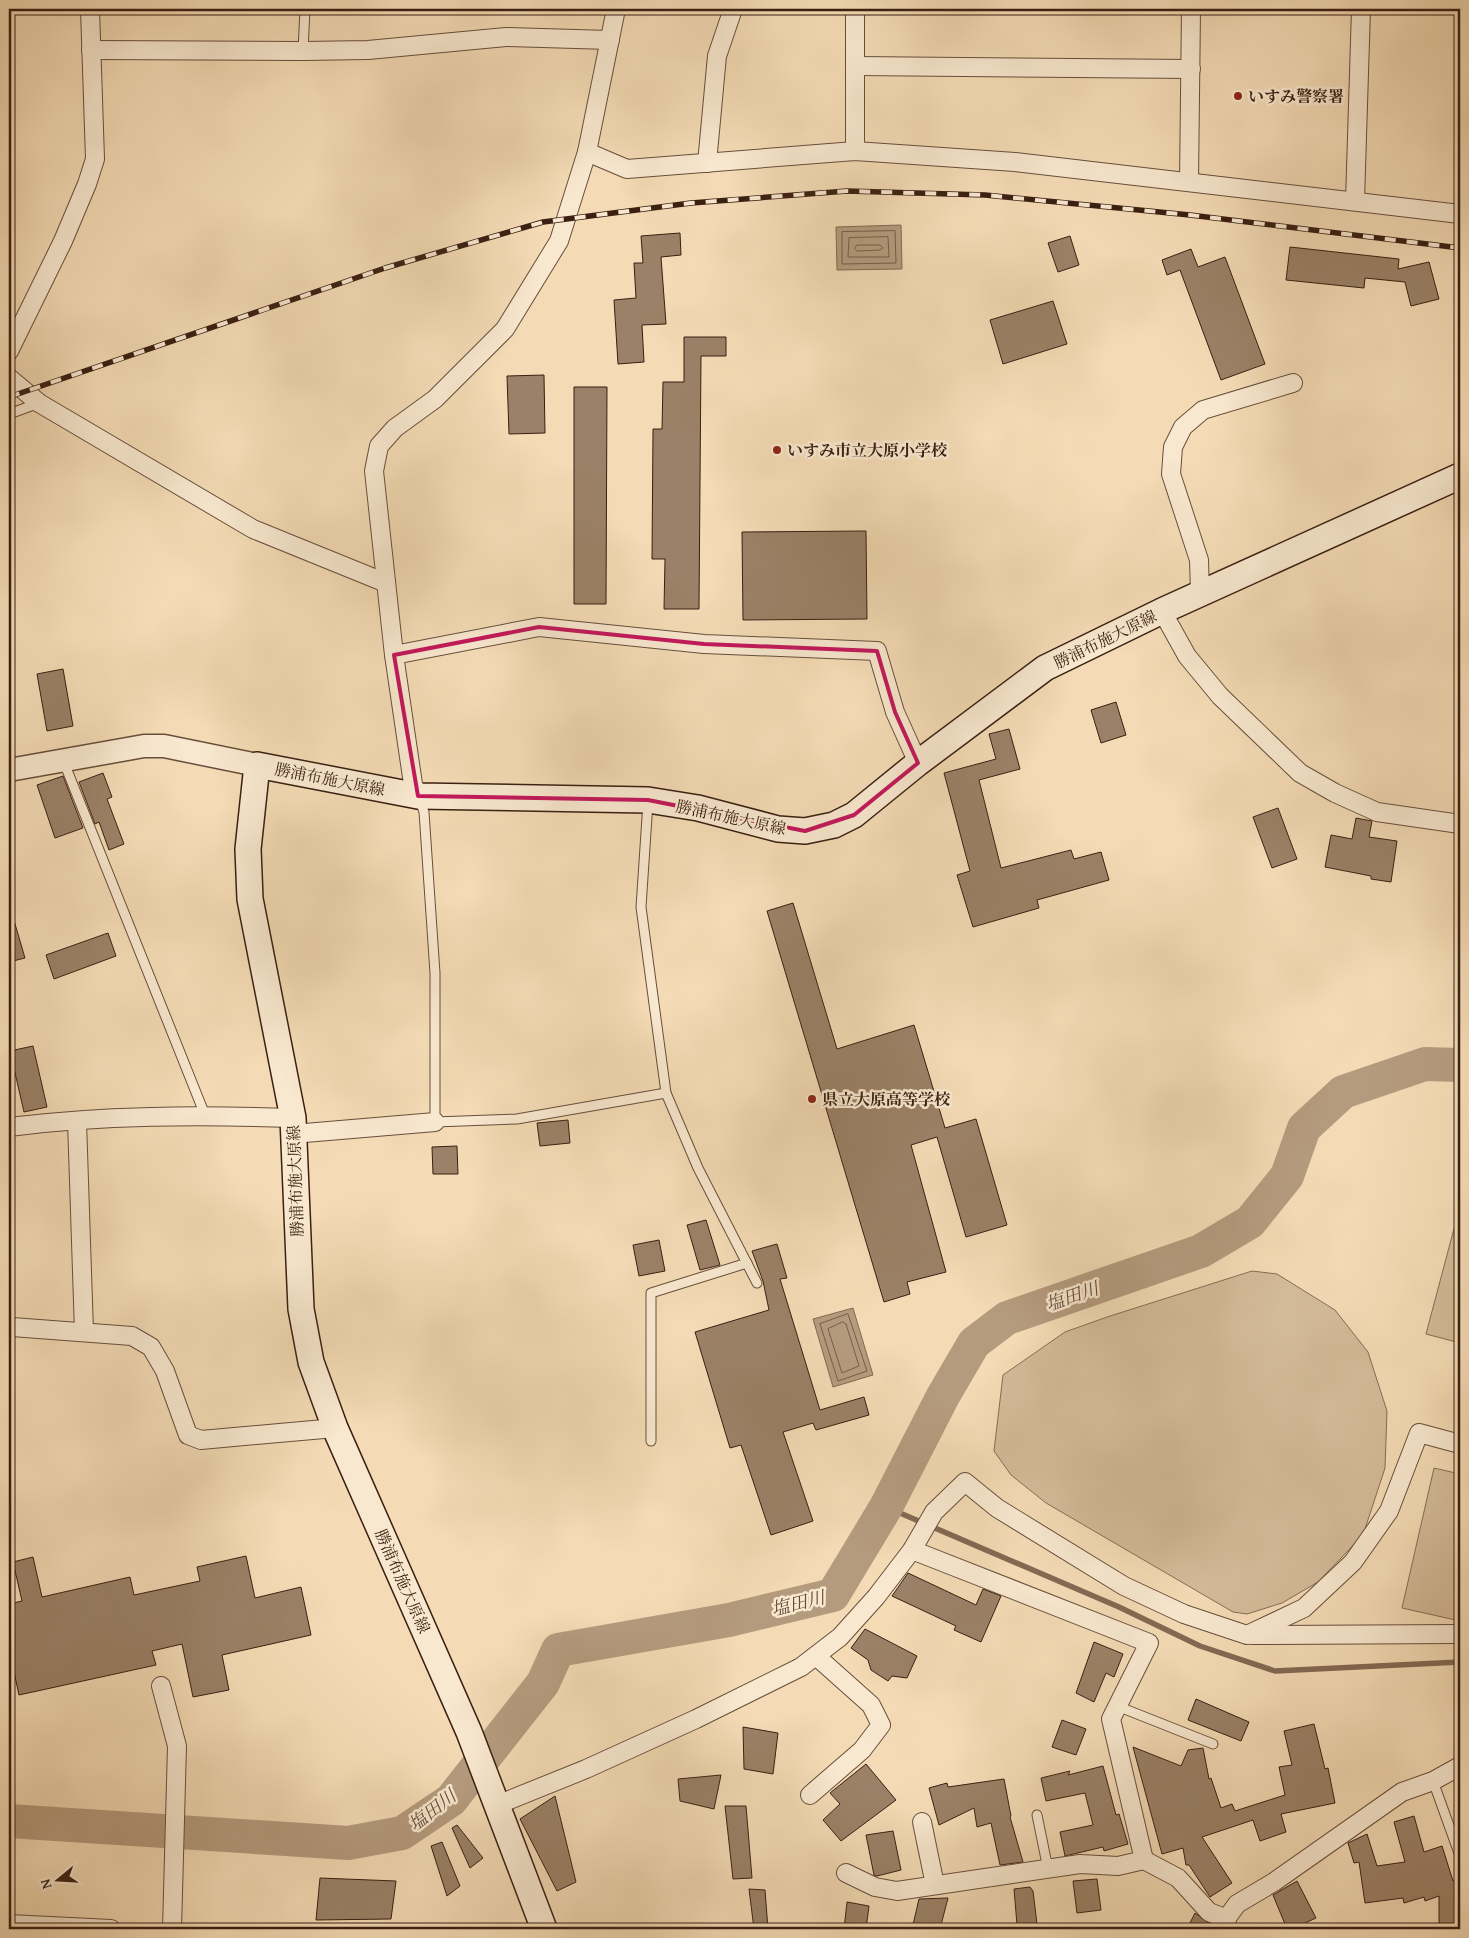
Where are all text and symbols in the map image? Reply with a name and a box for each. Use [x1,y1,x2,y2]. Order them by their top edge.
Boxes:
place label: いすみ警察署 [1248,84,1344,108]
marker: いすみ警察署 [1232,90,1244,102]
place label: いすみ市立大原小学校 [787,438,948,462]
marker: いすみ市立大原小学校 [771,444,783,456]
street label: 勝浦布施大原線 [1049,604,1161,674]
street label: 勝浦布施大原線 [273,757,387,801]
street label: 勝浦布施大原線 [674,794,788,840]
place label: 県立大原高等学校 [822,1087,951,1111]
marker: 県立大原高等学校 [806,1093,818,1105]
street label: 勝浦布施大原線 [281,1125,309,1237]
water label: 塩田川 [1042,1274,1104,1318]
street label: 勝浦布施大原線 [369,1525,437,1637]
water label: 塩田川 [769,1583,829,1623]
water label: 塩田川 [402,1782,463,1837]
north arrow [32,1856,82,1906]
text: N [34,1876,57,1892]

